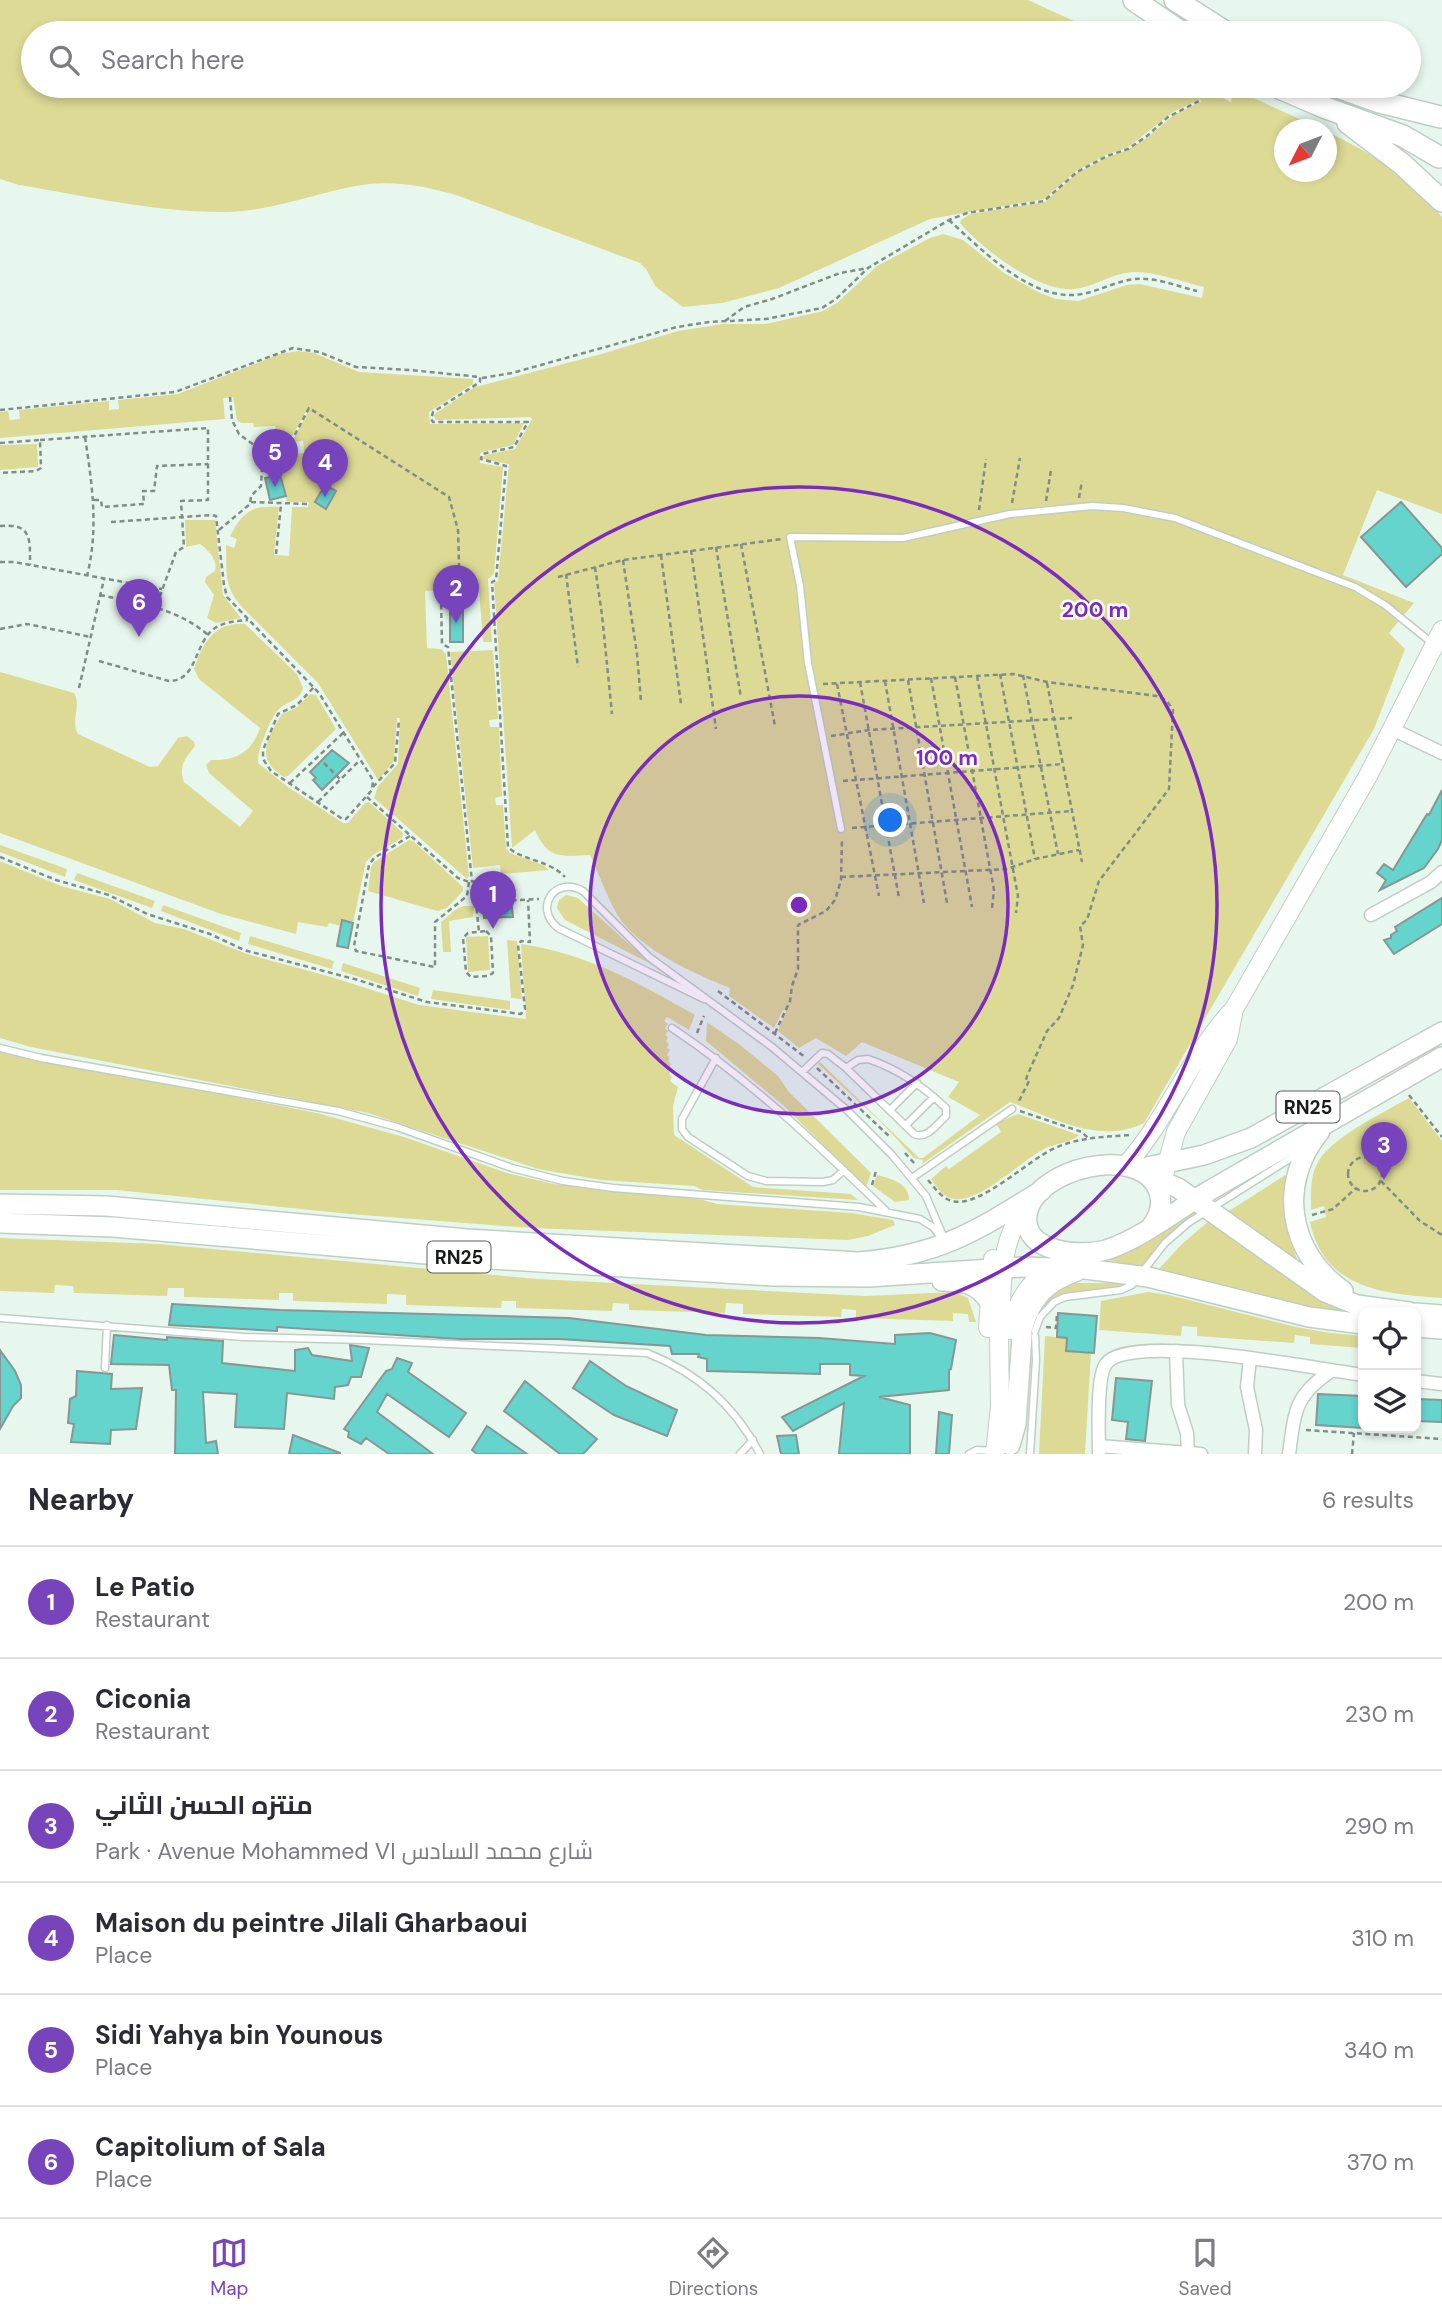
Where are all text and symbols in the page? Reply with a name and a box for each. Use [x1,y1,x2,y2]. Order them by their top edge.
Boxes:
search box [21,21,1421,98]
icon: search [45,41,83,79]
text: Search here [101,43,244,77]
north arrow [1274,119,1337,182]
pin: 5 [252,429,298,487]
pin: 4 [302,439,348,497]
pin: 2 [433,565,479,623]
pin: 6 [116,579,162,637]
text: 200 m [1062,596,1128,624]
text: 100 m [916,744,978,772]
your location [873,803,907,837]
pin: 1 [470,871,516,929]
centre of rings [787,893,811,917]
road number: RN25 [1276,1092,1340,1122]
pin: 3 [1361,1122,1407,1180]
road number: RN25 [428,1242,490,1273]
map controls [1358,1307,1421,1433]
button: locate [1358,1307,1421,1370]
button: layers [1358,1370,1421,1433]
text: Nearby [28,1480,134,1519]
text: 6 results [1322,1485,1414,1515]
text: Le Patio [95,1570,195,1604]
text: 1 [47,1587,55,1617]
text: 200 m [1343,1587,1414,1617]
text: Restaurant [95,1604,210,1634]
text: Ciconia [95,1682,191,1716]
text: 2 [44,1699,58,1729]
text: 230 m [1345,1699,1414,1729]
text: Restaurant [95,1716,210,1746]
text: منتزه الحسن الثاني [95,1788,313,1822]
text: 3 [44,1811,58,1841]
text: 290 m [1344,1811,1414,1841]
text: Park · Avenue Mohammed VI شارع محمد السادس [95,1836,593,1866]
text: Maison du peintre Jilali Gharbaoui [95,1906,528,1940]
text: 4 [44,1923,58,1953]
text: 310 m [1351,1923,1414,1953]
text: Place [95,1940,152,1970]
text: Sidi Yahya bin Younous [95,2018,383,2052]
text: 5 [44,2035,58,2065]
text: 340 m [1344,2035,1414,2065]
text: Place [95,2052,152,2082]
text: Capitolium of Sala [95,2130,326,2164]
text: 6 [44,2147,58,2177]
text: 370 m [1346,2147,1414,2177]
text: Place [95,2164,152,2194]
tab: Map [210,2234,248,2301]
tab: Directions [669,2234,758,2301]
tab: Saved [1179,2234,1232,2301]

